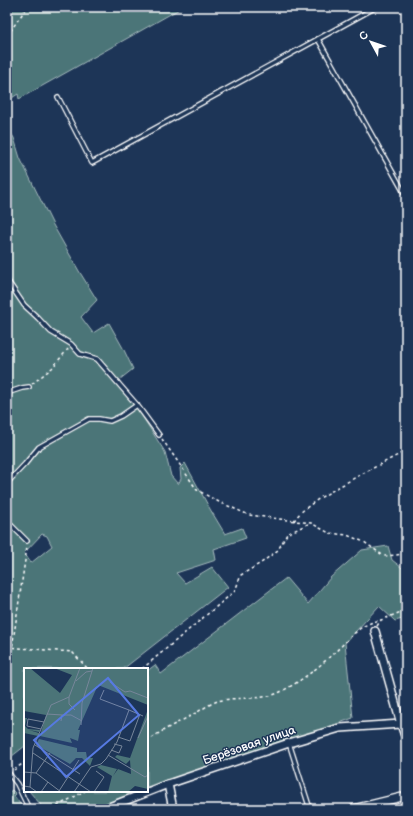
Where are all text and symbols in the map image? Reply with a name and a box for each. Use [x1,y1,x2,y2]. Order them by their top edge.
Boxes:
north arrow [351,22,391,62]
text: С [356,29,371,43]
inset map [24,668,148,792]
street label: Берёзовая улица [201,723,297,768]

